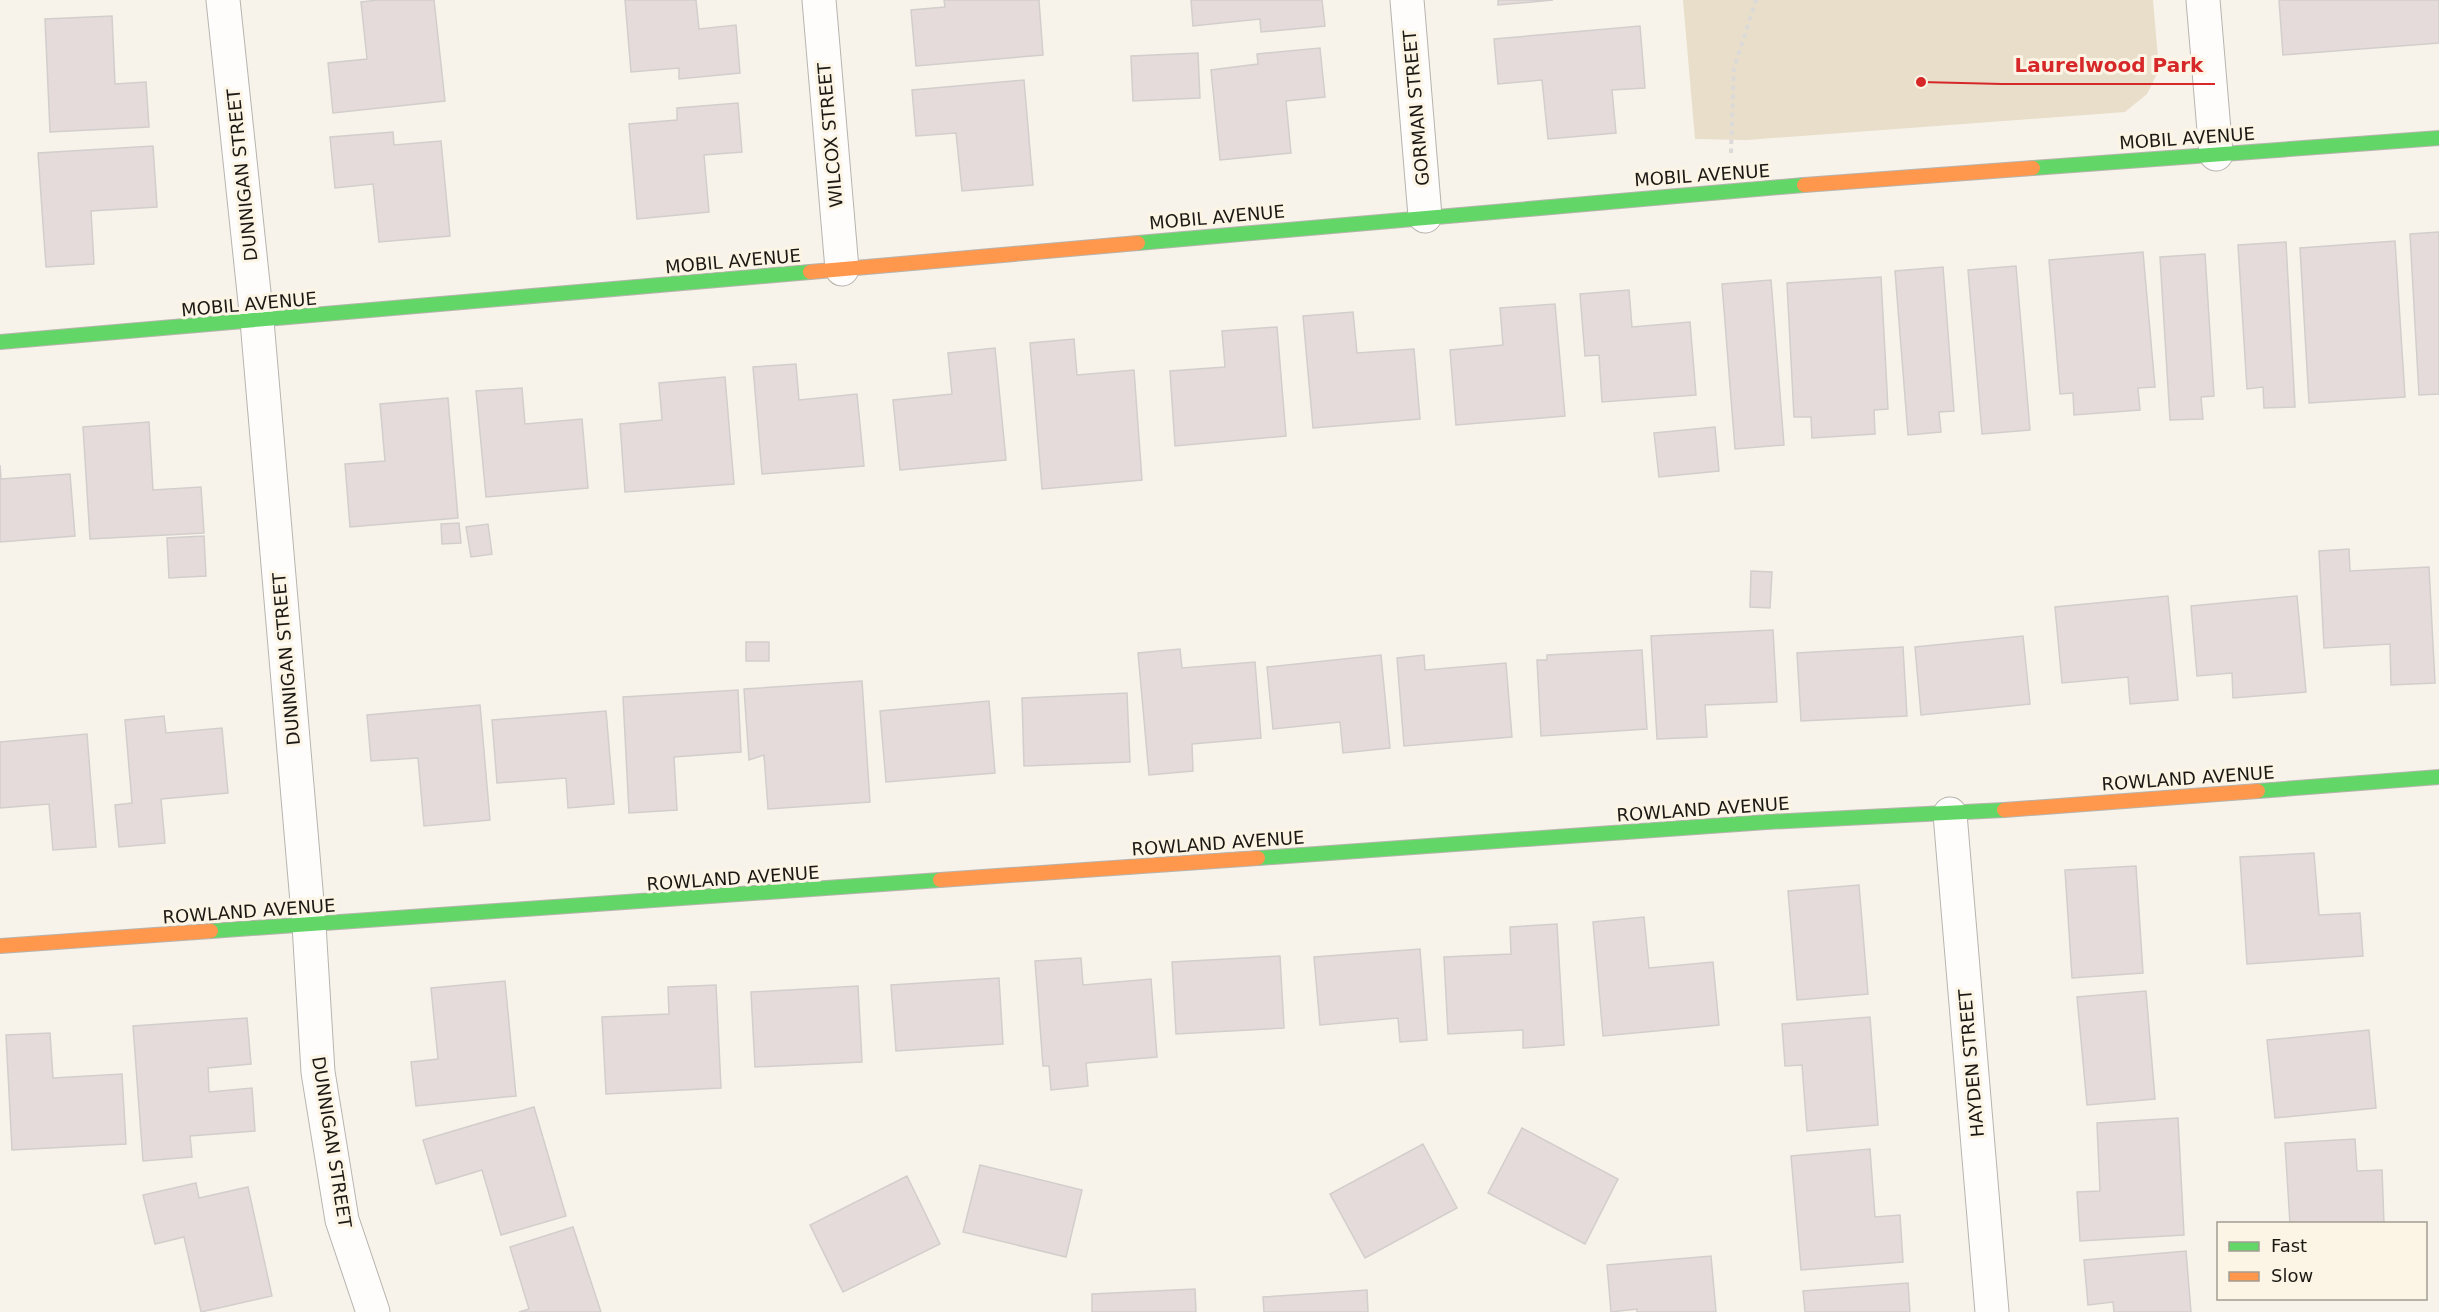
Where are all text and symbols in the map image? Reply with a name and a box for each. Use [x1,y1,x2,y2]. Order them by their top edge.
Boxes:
street label: GORMAN STREET [1399,28,1433,187]
callout: Laurelwood Park [2002,46,2215,84]
text: Laurelwood Park [2015,53,2204,77]
street label: WILCOX STREET [813,61,847,208]
street label: DUNNIGAN STREET [222,87,262,262]
street label: MOBIL AVENUE [2118,123,2256,153]
street label: MOBIL AVENUE [1633,160,1771,190]
street label: MOBIL AVENUE [1148,201,1286,233]
street label: MOBIL AVENUE [664,245,802,277]
street label: MOBIL AVENUE [180,288,318,320]
street label: DUNNIGAN STREET [268,571,304,746]
street label: ROWLAND AVENUE [2101,761,2275,795]
street label: ROWLAND AVENUE [1616,792,1790,826]
street label: ROWLAND AVENUE [1131,826,1305,860]
street label: ROWLAND AVENUE [646,861,820,895]
street label: ROWLAND AVENUE [162,894,336,928]
street label: HAYDEN STREET [1954,987,1988,1138]
street label: DUNNIGAN STREET [308,1055,356,1230]
legend [2217,1222,2427,1300]
text: Fast [2271,1235,2307,1256]
text: Slow [2271,1265,2313,1286]

